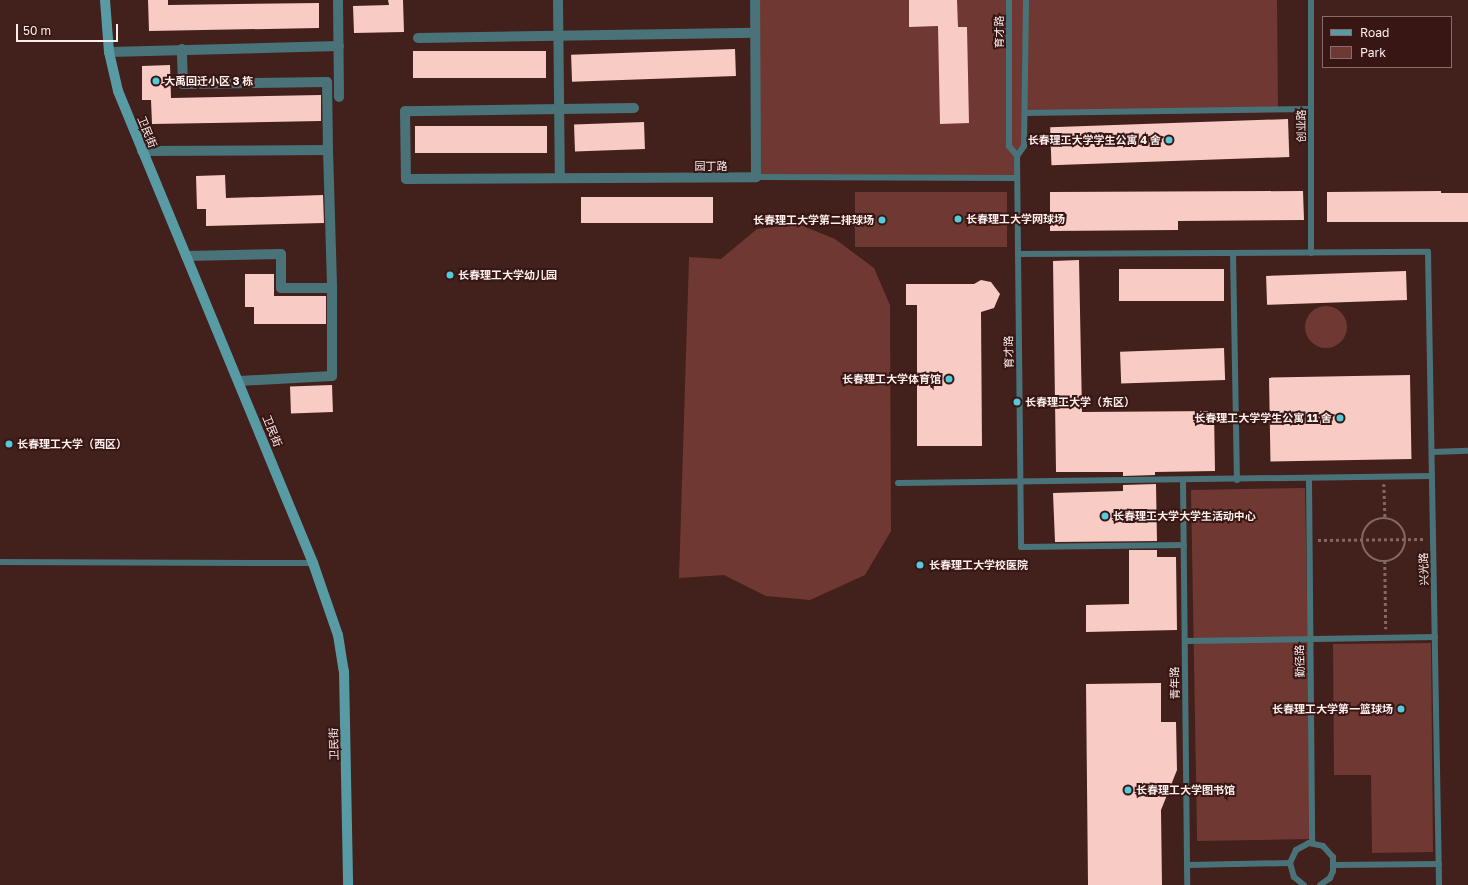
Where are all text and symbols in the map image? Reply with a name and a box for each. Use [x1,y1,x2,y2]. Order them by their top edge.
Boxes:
scale bar [18,16,120,42]
street label: 育才路 [992,16,1006,48]
legend [1322,16,1452,68]
text: 50 m [23,23,51,38]
text: Road [1360,25,1389,40]
text: Park [1360,45,1386,60]
place label: 大禹回迁小区 3 栋 [164,74,253,88]
marker: 大禹回迁小区 3 栋 [151,76,161,86]
street label: 创业路 [1294,110,1308,142]
street label: 卫民街 [135,114,159,150]
place label: 长春理工大学学生公寓 4 舍 [1028,133,1161,147]
marker: 长春理工大学学生公寓 4 舍 [1164,135,1174,145]
street label: 园丁路 [695,159,727,173]
place label: 长春理工大学网球场 [966,212,1065,226]
place label: 长春理工大学第二排球场 [753,213,874,227]
marker: 长春理工大学网球场 [953,214,963,224]
marker: 长春理工大学第二排球场 [877,215,887,225]
place label: 长春理工大学幼儿园 [458,268,557,282]
marker: 长春理工大学幼儿园 [445,270,455,280]
street label: 育才路 [1002,335,1016,369]
place label: 长春理工大学体育馆 [842,372,941,386]
marker: 长春理工大学体育馆 [944,374,954,384]
place label: 长春理工大学（东区） [1025,395,1135,409]
marker: 长春理工大学（东区） [1012,397,1022,407]
place label: 长春理工大学学生公寓 11 舍 [1194,411,1332,425]
street label: 卫民街 [260,413,284,449]
marker: 长春理工大学学生公寓 11 舍 [1335,413,1345,423]
place label: 长春理工大学（西区） [17,437,127,451]
marker: 长春理工大学（西区） [4,439,14,449]
place label: 长春理工大学大学生活动中心 [1113,509,1256,523]
marker: 长春理工大学大学生活动中心 [1100,511,1110,521]
street label: 兴光路 [1417,552,1431,586]
place label: 长春理工大学校医院 [929,558,1028,572]
marker: 长春理工大学校医院 [914,559,926,571]
street label: 勤径路 [1293,644,1307,678]
street label: 青年路 [1168,666,1182,700]
place label: 长春理工大学第一篮球场 [1272,702,1393,716]
marker: 长春理工大学第一篮球场 [1396,704,1406,714]
street label: 卫民街 [327,727,341,761]
place label: 长春理工大学图书馆 [1136,783,1235,797]
marker: 长春理工大学图书馆 [1123,785,1133,795]

